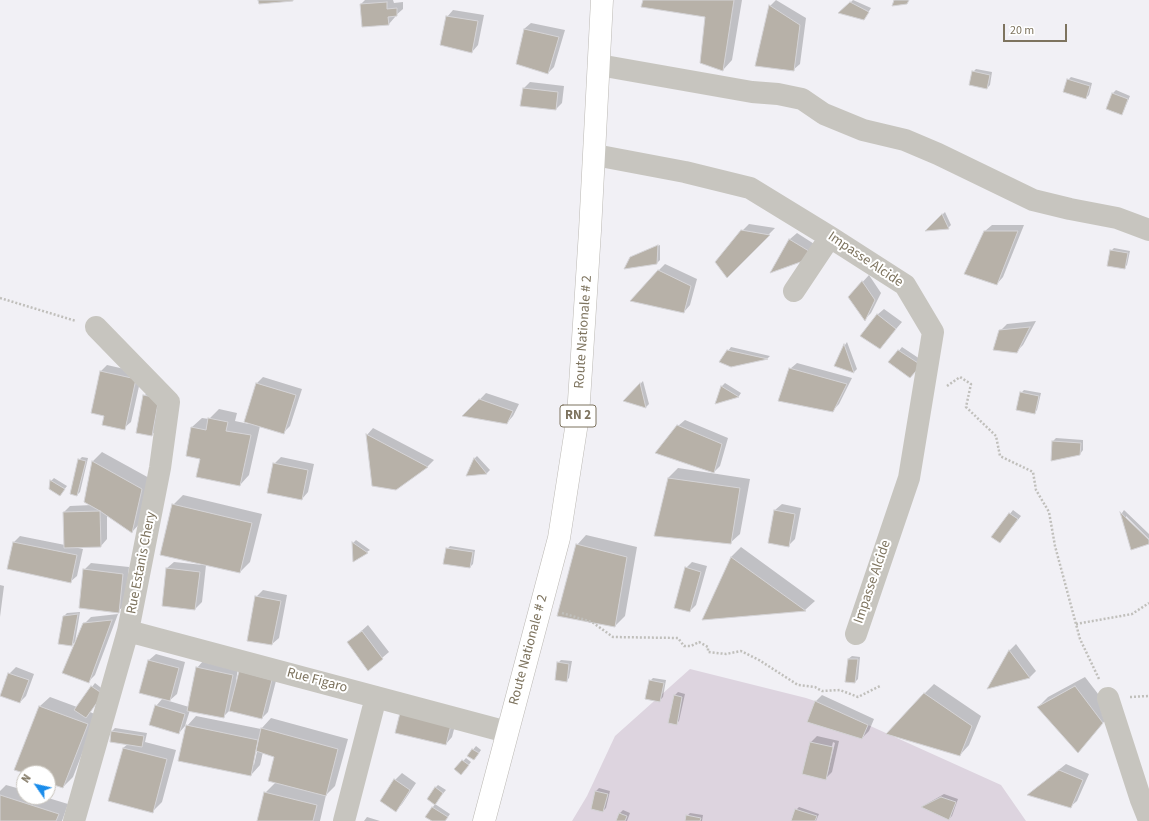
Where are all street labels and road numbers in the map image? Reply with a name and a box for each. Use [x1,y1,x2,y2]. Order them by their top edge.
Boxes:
street label: Impasse Alcide [824,229,906,291]
street label: Route Nationale # 2 [572,275,596,389]
road number: RN 2 [560,405,596,427]
street label: Rue Estanis Chery [124,510,160,616]
street label: Impasse Alcide [851,538,895,626]
street label: Route Nationale # 2 [506,593,552,707]
street label: Rue Figaro [285,665,349,697]

